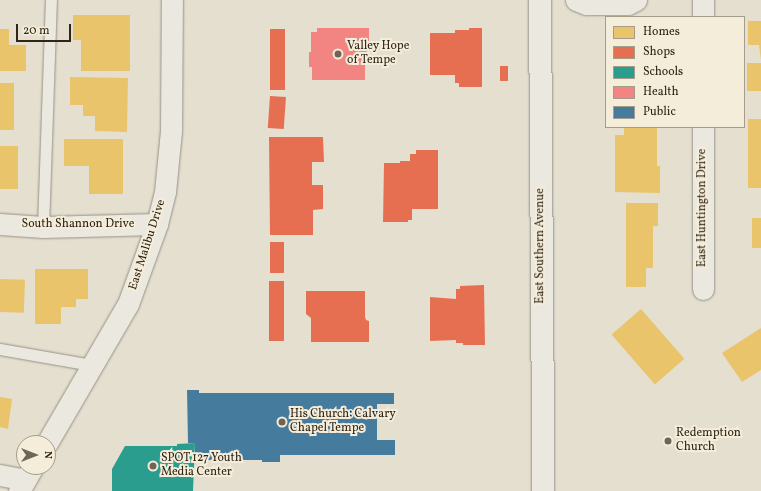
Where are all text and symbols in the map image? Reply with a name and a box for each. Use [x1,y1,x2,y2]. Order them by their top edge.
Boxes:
scale bar [18,16,73,42]
legend [605,16,745,128]
text: 20 m [23,23,50,39]
text: Homes [643,24,680,40]
place label: Valley Hope of Tempe [347,40,410,68]
text: Shops [643,44,675,60]
marker: Valley Hope of Tempe [332,48,344,60]
text: Schools [643,64,683,80]
text: Health [643,84,679,100]
text: Public [643,104,676,120]
street label: East Huntington Drive [696,149,710,267]
street label: East Southern Avenue [534,188,548,304]
street label: East Malibu Drive [127,198,169,292]
street label: South Shannon Drive [22,218,134,232]
place label: His Church: Calvary Chapel Tempe [290,408,396,436]
marker: His Church: Calvary Chapel Tempe [277,417,287,427]
place label: Redemption Church [676,427,741,455]
north arrow [16,435,56,475]
marker: Redemption Church [663,436,673,446]
text: N [40,451,55,459]
place label: SPOT 127 Youth Media Center [161,452,243,480]
marker: SPOT 127 Youth Media Center [148,461,158,471]

